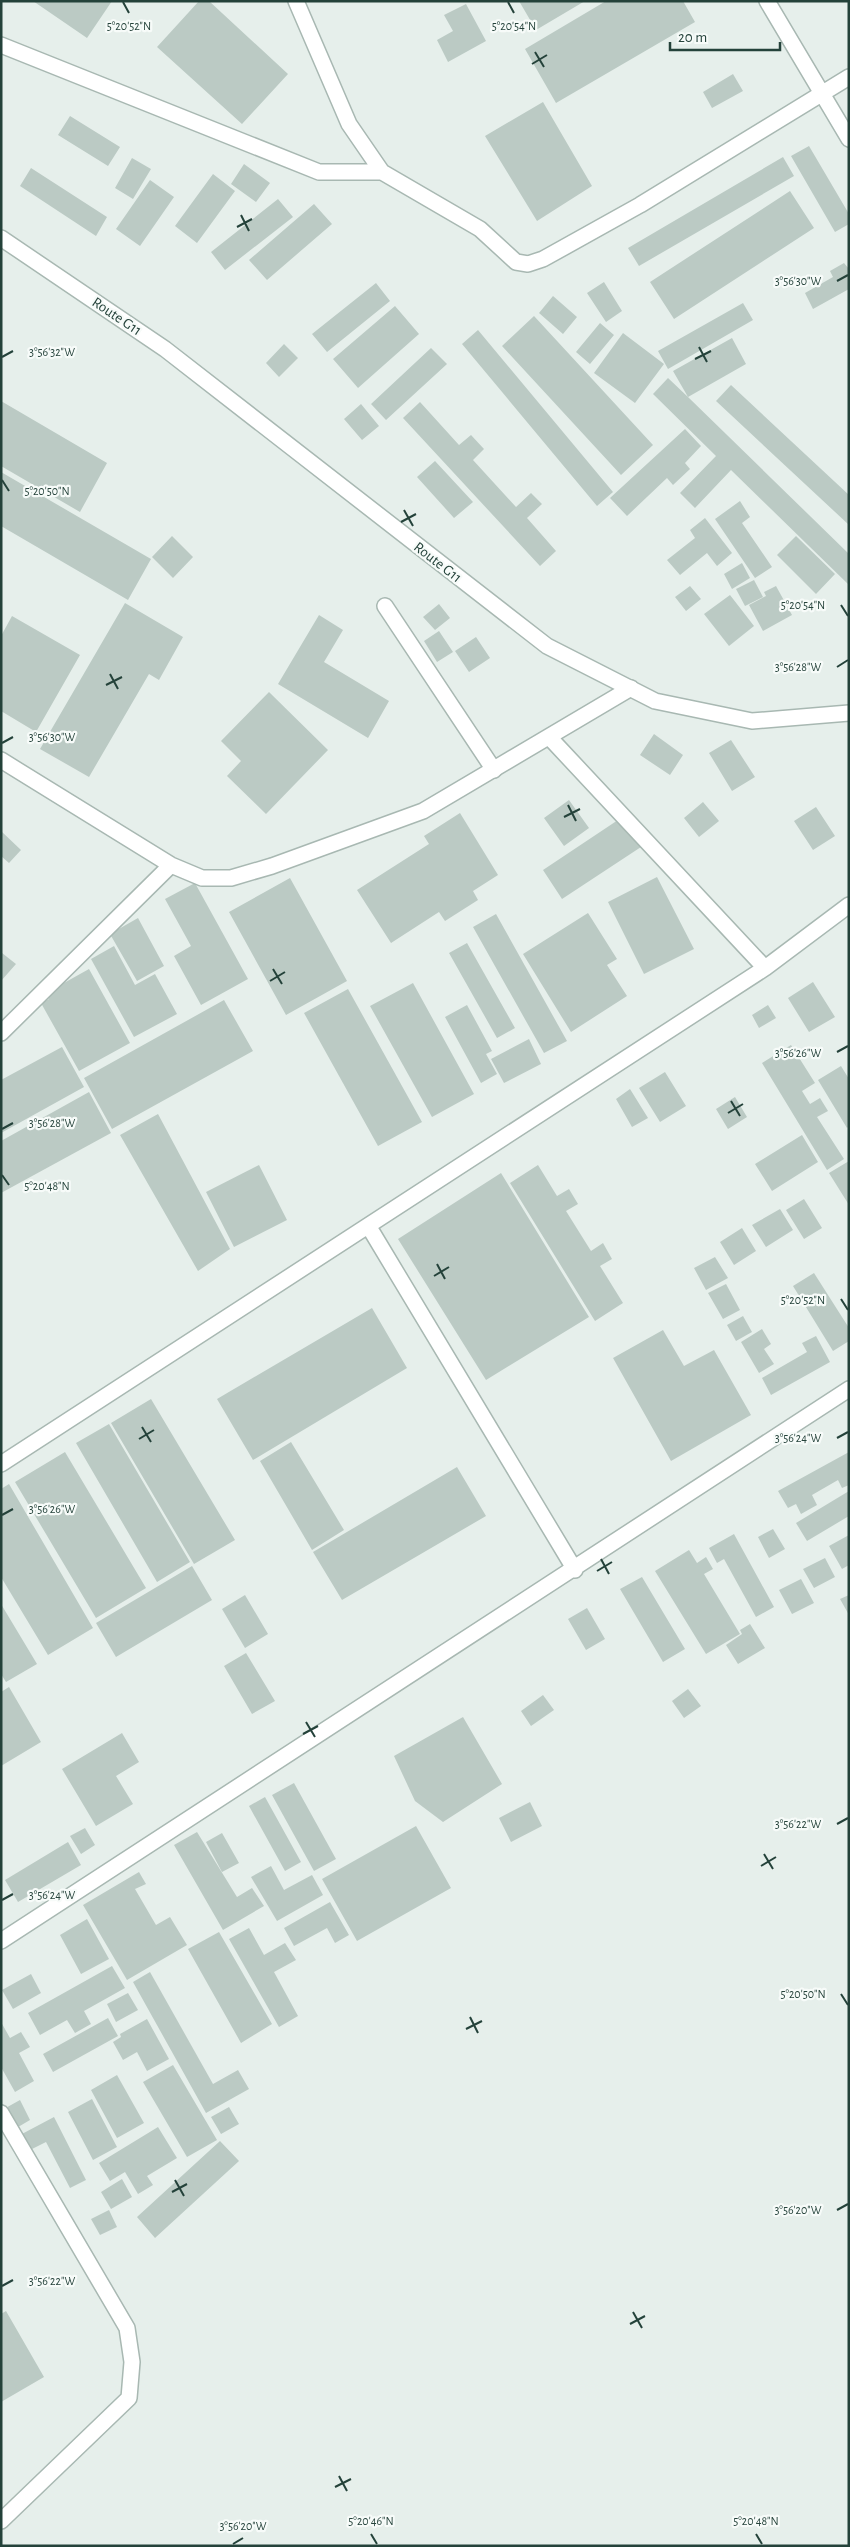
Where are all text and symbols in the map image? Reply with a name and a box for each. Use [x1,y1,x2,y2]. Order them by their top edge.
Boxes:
text: 5°20'52"N [107,20,151,32]
text: 5°20'54"N [492,20,536,32]
scale bar [670,20,780,52]
text: 20 m [678,30,707,45]
text: 3°56'30"W [775,275,822,287]
street label: Route G11 [89,295,144,338]
text: 3°56'32"W [29,346,75,358]
text: 5°20'50"N [24,485,70,497]
street label: Route G11 [411,539,464,586]
text: 5°20'54"N [781,599,825,611]
text: 3°56'28"W [775,661,822,673]
text: 3°56'30"W [29,731,76,743]
text: 3°56'26"W [775,1047,822,1059]
text: 3°56'28"W [29,1117,76,1129]
text: 5°20'48"N [24,1180,70,1192]
text: 5°20'52"N [781,1294,825,1306]
text: 3°56'24"W [775,1432,822,1444]
text: 3°56'26"W [29,1503,76,1515]
text: 3°56'22"W [775,1818,821,1830]
text: 3°56'24"W [29,1889,76,1901]
text: 5°20'50"N [780,1988,826,2000]
text: 3°56'20"W [774,2204,822,2216]
text: 3°56'22"W [29,2275,75,2287]
text: 5°20'46"N [348,2515,394,2527]
text: 5°20'48"N [733,2515,779,2527]
text: 3°56'20"W [219,2520,267,2532]

